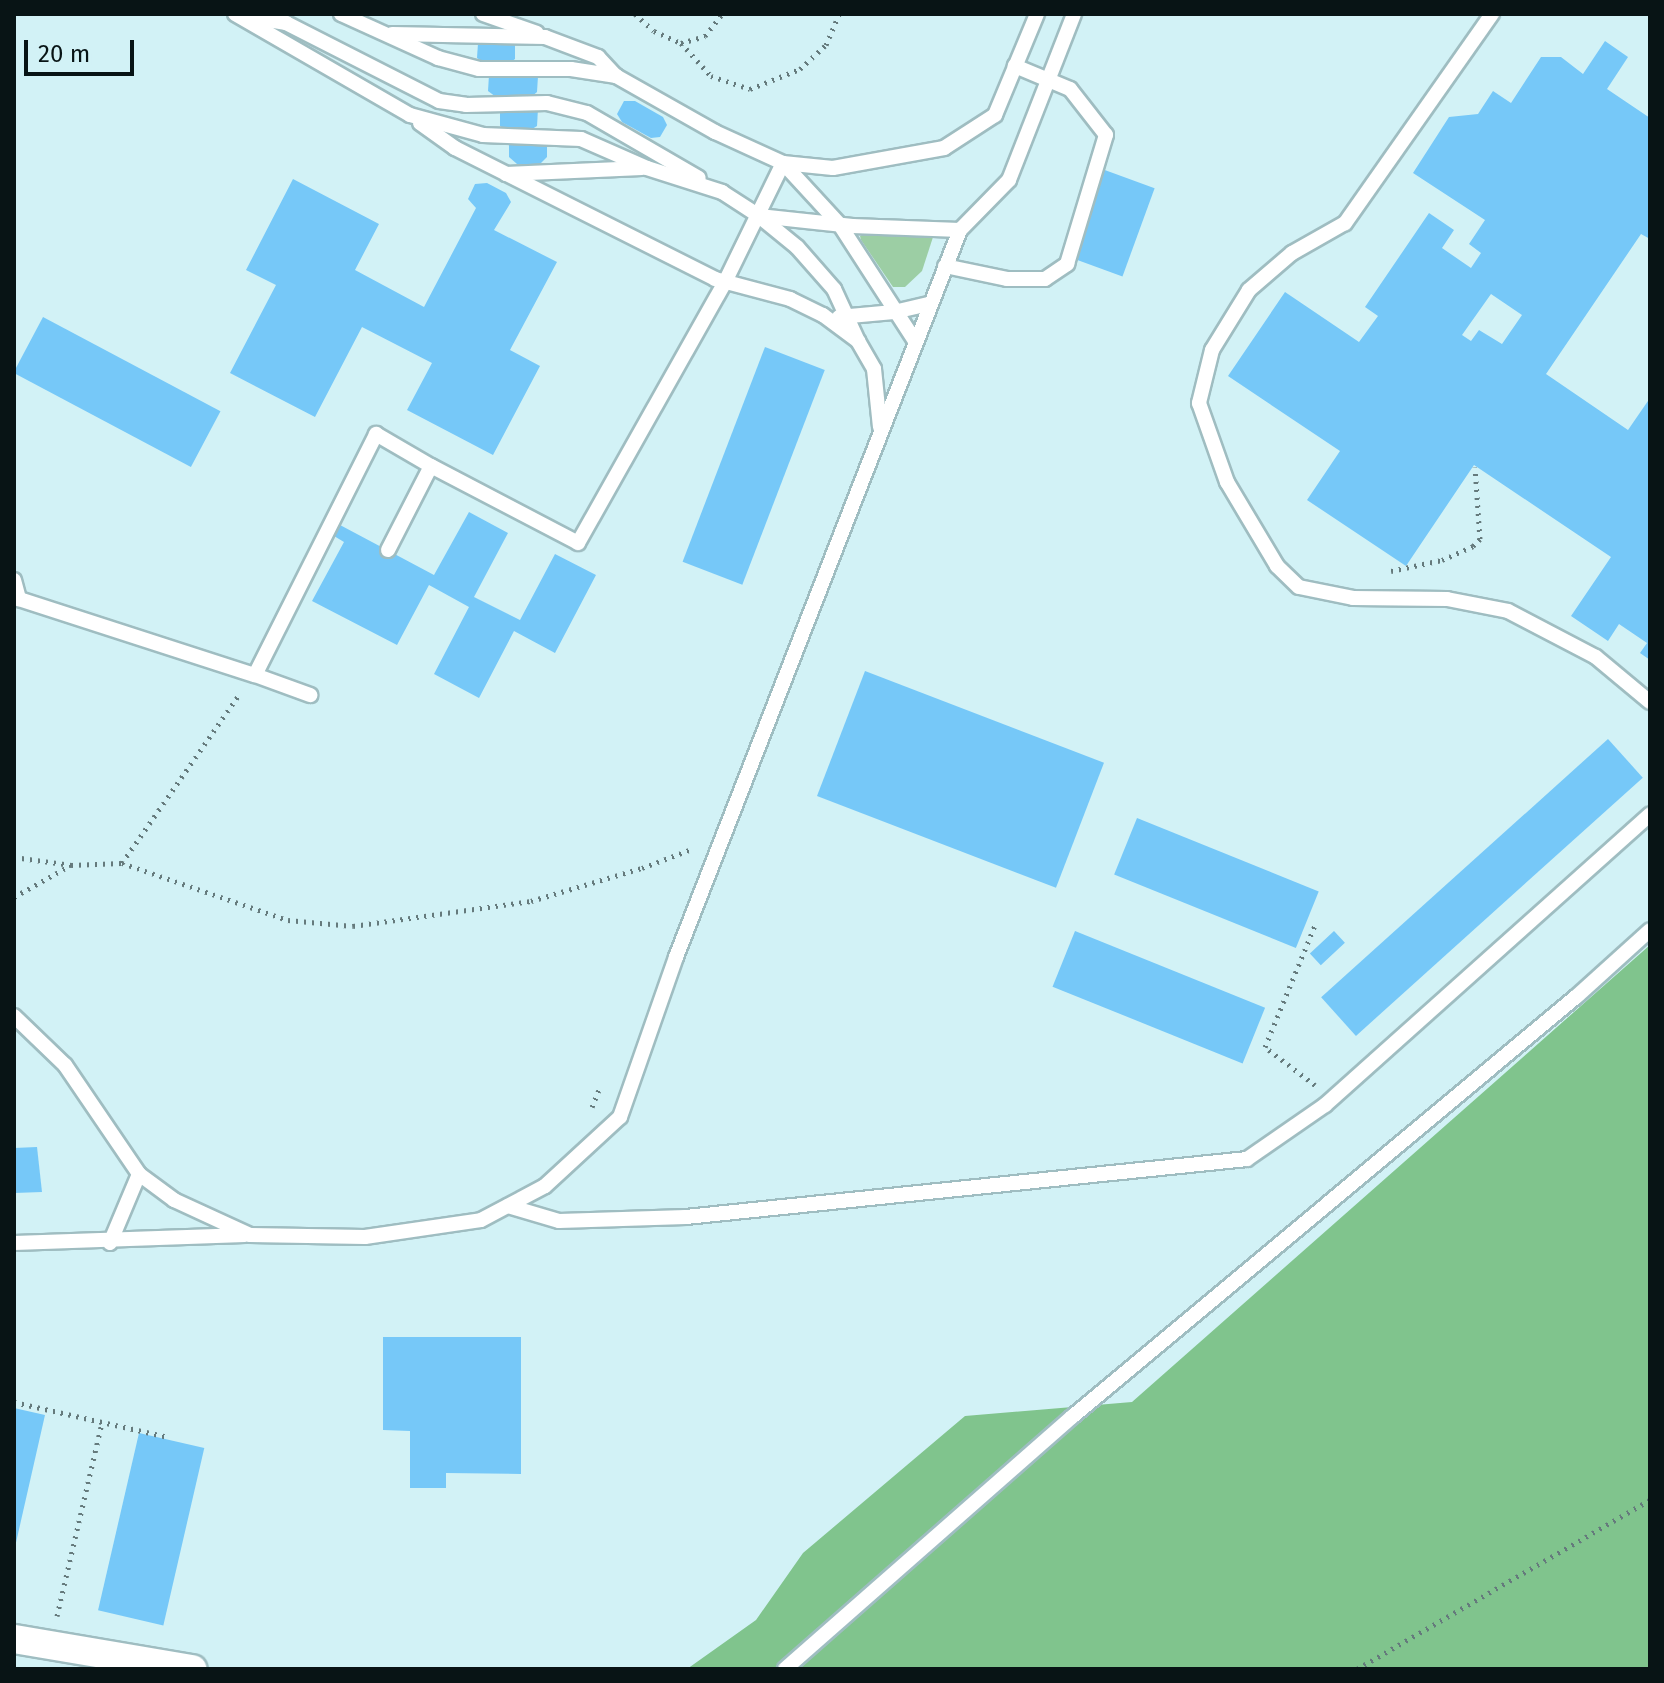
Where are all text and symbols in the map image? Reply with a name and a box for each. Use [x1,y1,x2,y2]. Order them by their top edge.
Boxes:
scale bar [28,24,138,74]
text: 20 m [38,40,90,68]

